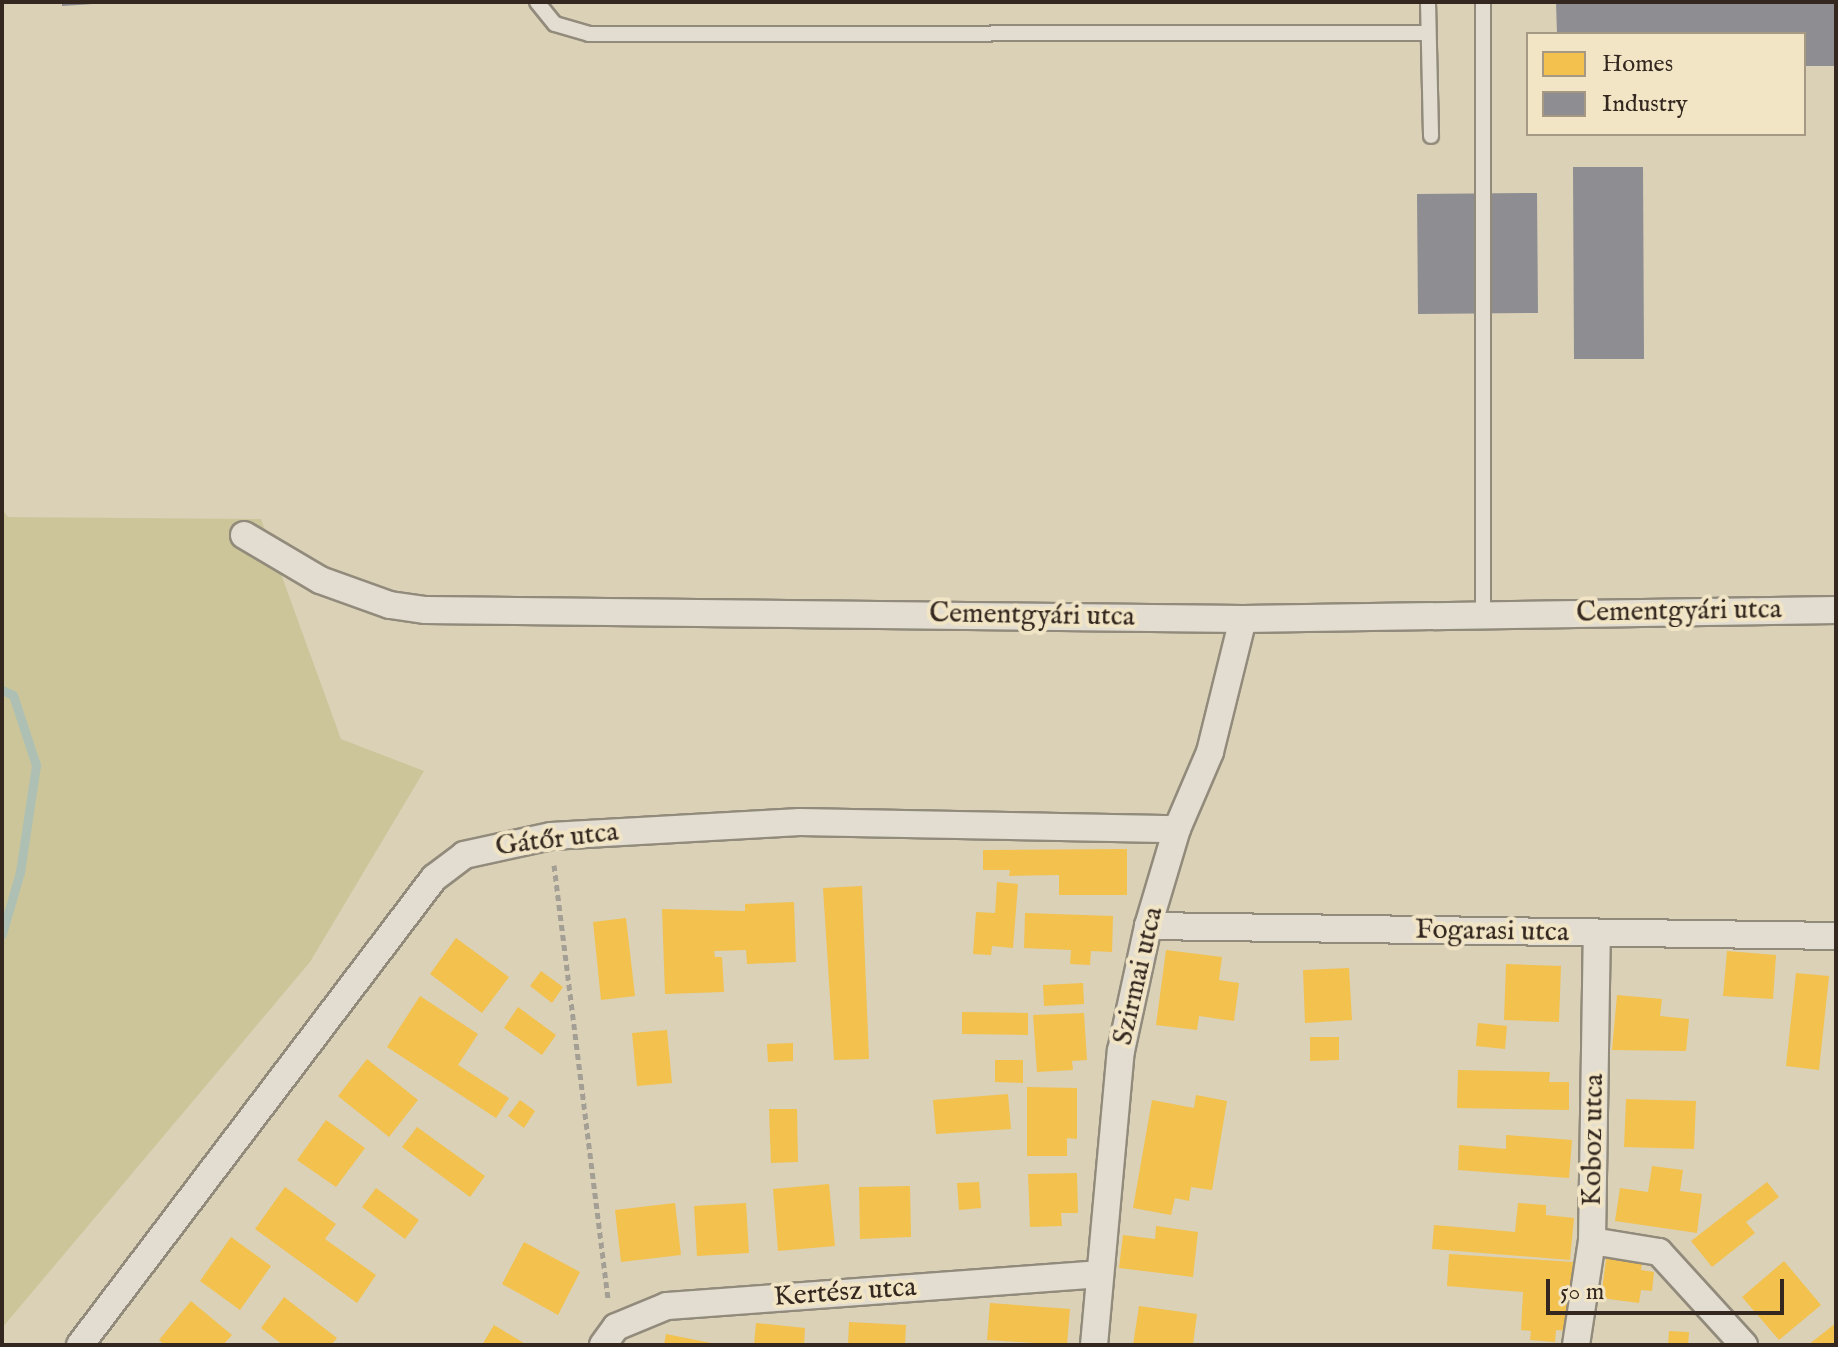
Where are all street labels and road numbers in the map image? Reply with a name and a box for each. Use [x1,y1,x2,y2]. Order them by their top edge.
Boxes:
street label: Cementgyári utca [1576,593,1782,631]
street label: Cementgyári utca [929,597,1135,635]
street label: Gátőr utca [494,816,620,864]
street label: Szirmai utca [1107,904,1171,1048]
street label: Fogarasi utca [1415,914,1569,950]
street label: Koboz utca [1576,1073,1612,1207]
street label: Kertész utca [772,1271,918,1315]

